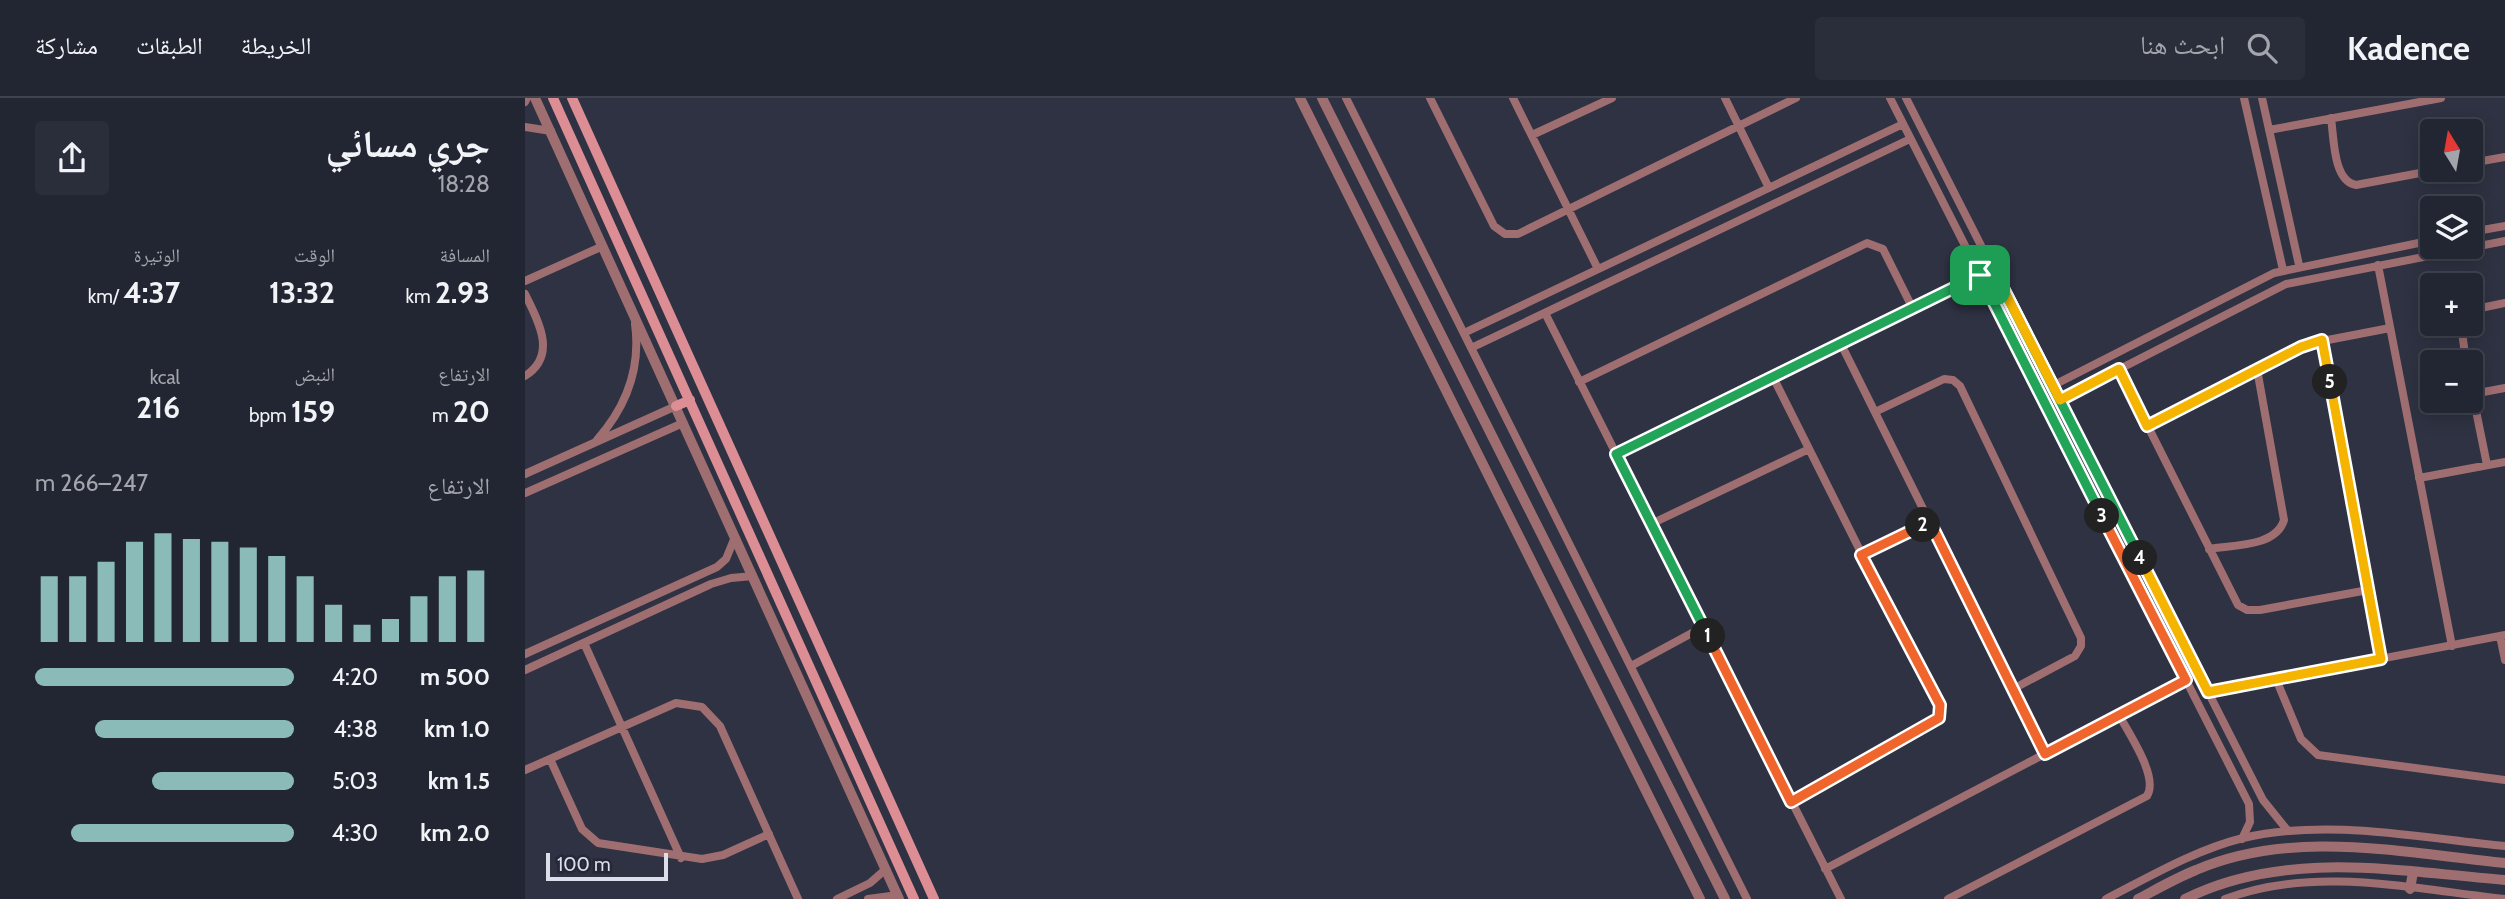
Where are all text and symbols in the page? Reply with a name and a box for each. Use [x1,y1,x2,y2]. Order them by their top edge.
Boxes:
search box [1815,17,2305,80]
text: Kadence [2347,28,2470,68]
text: ابحث هنا [2140,29,2225,61]
icon: search [2243,29,2281,67]
text: مشاركة [35,31,98,60]
text: الطبقات [136,31,203,60]
text: الخريطة [241,31,311,60]
north arrow [2420,119,2483,182]
map controls [2420,119,2483,413]
text: جري مسائي [326,120,490,167]
button: share [35,121,109,195]
text: 18:28 [438,170,490,198]
button: layers [2420,196,2483,259]
text: الوتيرة [134,244,180,267]
text: الوقت [294,244,335,267]
text: المسافة [440,244,490,267]
pin [1950,245,2010,305]
icon: arrive [1961,256,1999,294]
button: + [2420,273,2483,336]
text: 4:37 [123,274,180,311]
text: 13:32 [269,274,335,311]
text: 2.93 [435,274,490,311]
text: /km [88,285,123,308]
text: km [405,285,435,308]
button: − [2420,350,2483,413]
text: النبض [294,363,335,386]
text: الارتفاع [438,363,490,386]
pin: 5 [2312,364,2347,400]
text: kcal [150,366,180,389]
text: 5 [2324,370,2335,393]
text: 216 [136,389,180,426]
text: 159 [291,393,335,430]
text: 20 [453,393,490,430]
text: bpm [249,404,291,427]
text: m [432,404,453,427]
text: 247–266 m [35,469,148,497]
text: الارتفاع [427,472,490,500]
pin: 3 [2085,498,2119,534]
text: 3 [2096,504,2107,527]
pin: 2 [1905,508,1941,542]
text: 2 [1917,513,1928,536]
pin: 4 [2123,540,2157,575]
text: 4 [2134,546,2145,569]
pin: 1 [1691,618,1725,654]
text: 1 [1704,624,1711,647]
text: 4:20 [332,663,378,691]
text: 500 m [420,663,490,691]
text: 4:38 [334,715,378,743]
text: 1.0 km [424,715,490,743]
text: 5:03 [332,767,378,795]
text: 1.5 km [428,767,490,795]
text: 4:30 [331,819,378,847]
text: 2.0 km [420,819,490,847]
scale bar [546,850,669,882]
text: 100 m [557,853,611,876]

